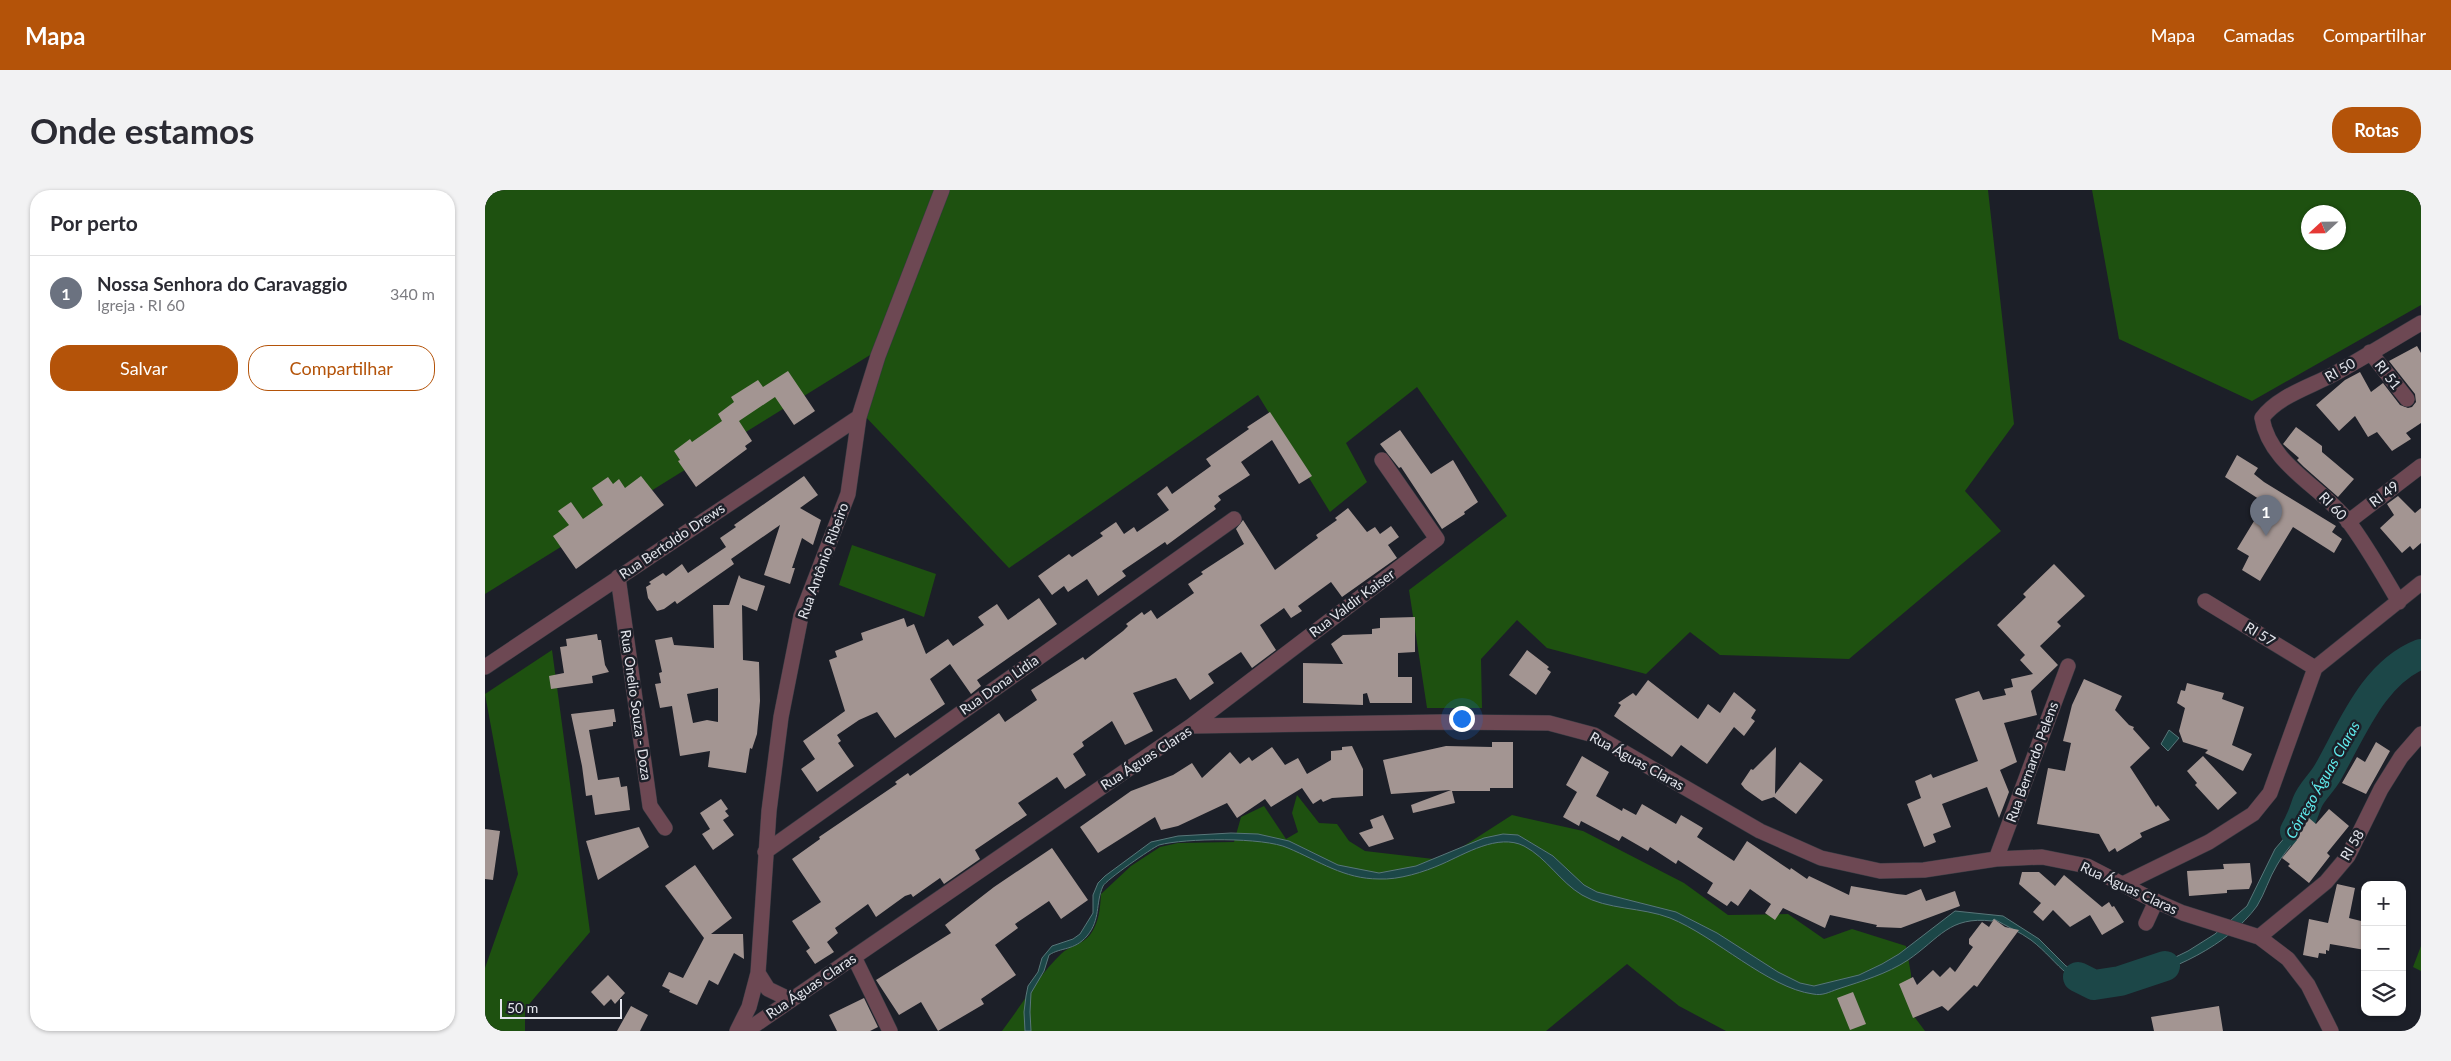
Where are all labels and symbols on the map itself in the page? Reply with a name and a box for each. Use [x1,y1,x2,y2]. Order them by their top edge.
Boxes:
north arrow [2301,205,2346,250]
street label: RI 50 [2321,354,2358,385]
street label: RI 51 [2372,357,2405,393]
street label: RI 49 [2366,477,2402,510]
street label: RI 60 [2316,488,2351,523]
pin: 1 [2250,495,2282,536]
street label: Rua Bertoldo Drews [616,499,728,582]
street label: Rua Antônio Ribeiro [794,500,851,621]
street label: Rua Valdir Kaiser [1306,565,1398,640]
street label: RI 57 [2242,618,2279,649]
street label: Rua Onelio Souza - Doza [618,629,655,781]
street label: Rua Dona Lidia [956,651,1041,718]
street label: Rua Bernardo Pelens [2002,699,2061,825]
your location [1449,706,1475,732]
water label: Córrego Águas Claras [2281,718,2363,841]
street label: Rua Águas Claras [1097,722,1194,793]
street label: Rua Águas Claras [1587,728,1687,793]
street label: RI 58 [2336,826,2367,863]
street label: Rua Águas Claras [2078,858,2180,917]
street label: Rua Águas Claras [762,949,859,1022]
scale bar [500,996,623,1019]

